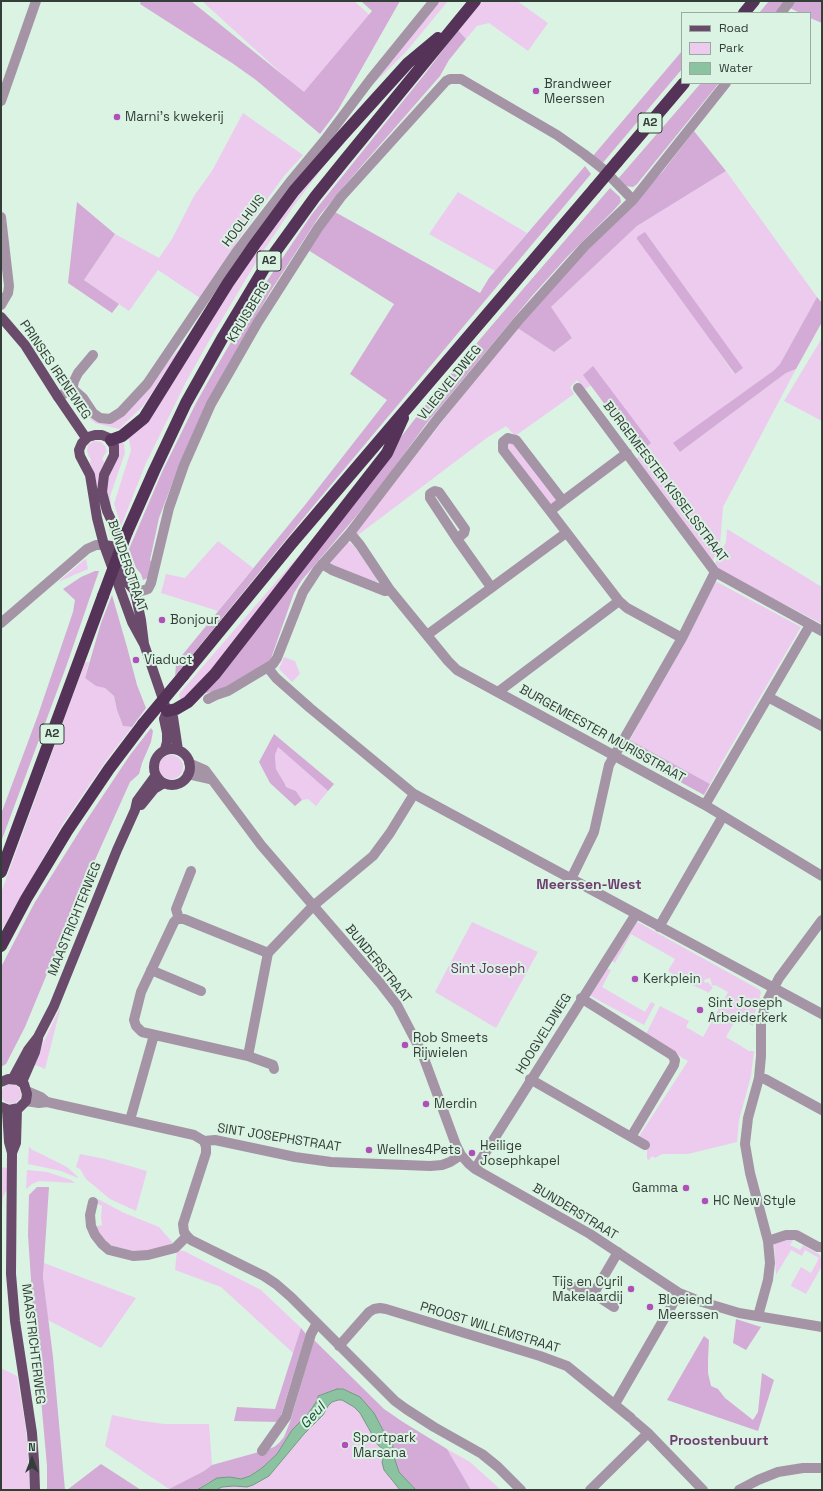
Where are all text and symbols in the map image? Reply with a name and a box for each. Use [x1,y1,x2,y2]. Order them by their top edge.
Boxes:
legend [681,12,811,84]
text: Road [719,20,748,36]
text: Park [719,40,744,56]
text: Water [719,60,753,76]
place label: Brandweer Meerssen [544,76,612,107]
marker: Brandweer Meerssen [531,86,541,96]
place label: Marni's kwekerij [125,109,224,125]
marker: Marni's kwekerij [112,112,122,122]
road number: A2 [638,113,662,133]
street label: HOOLHUIS [219,192,269,250]
road number: A2 [257,251,281,271]
street label: KRUISBERG [225,279,273,345]
street label: PRINSES IRENEWEG [16,317,94,423]
street label: VLIEGVELDWEG [415,342,485,424]
street label: BURGEMEESTER KISSELSSTRAAT [599,399,731,565]
street label: BUNDERSTRAAT [104,518,150,614]
place label: Bonjour [170,612,219,628]
marker: Bonjour [157,615,167,625]
place label: Viaduct [144,652,192,668]
marker: Viaduct [131,655,141,665]
street label: BURGEMEESTER MURISSTRAAT [516,682,688,786]
road number: A2 [40,724,64,744]
street label: MAASTRICHTERWEG [45,860,105,978]
district label: Meerssen-West [536,877,642,893]
street label: BUNDERSTRAAT [342,922,414,1006]
park label: Sint Joseph [451,961,525,977]
place label: Kerkplein [643,971,701,987]
marker: Kerkplein [630,974,640,984]
street label: HOOGVELDWEG [513,991,575,1077]
place label: Sint Joseph Arbeiderkerk [708,995,788,1026]
marker: Sint Joseph Arbeiderkerk [695,1005,705,1015]
place label: Rob Smeets Rijwielen [413,1030,488,1061]
marker: Rob Smeets Rijwielen [400,1040,410,1050]
place label: Merdin [434,1096,477,1112]
marker: Merdin [421,1099,431,1109]
street label: SINT JOSEPHSTRAAT [216,1121,342,1155]
place label: Heilige Josephkapel [480,1138,560,1169]
place label: Wellnes4Pets [377,1142,461,1158]
marker: Wellnes4Pets [364,1145,374,1155]
marker: Heilige Josephkapel [467,1148,477,1158]
street label: BUNDERSTRAAT [530,1180,620,1244]
place label: Gamma [632,1180,678,1196]
marker: Gamma [681,1183,691,1193]
place label: HC New Style [713,1193,796,1209]
marker: HC New Style [700,1196,710,1206]
place label: Tijs en Cyril Makelaardij [552,1274,623,1305]
street label: MAASTRICHTERWEG [18,1283,48,1405]
marker: Tijs en Cyril Makelaardij [626,1284,636,1294]
place label: Bloeiend Meerssen [658,1292,719,1323]
street label: PROOST WILLEMSTRAAT [418,1299,562,1357]
marker: Bloeiend Meerssen [645,1302,655,1312]
water label: Geul [297,1399,329,1433]
place label: Sportpark Marsana [353,1430,416,1461]
district label: Proostenbuurt [669,1433,769,1449]
north arrow [12,1439,52,1479]
text: N [28,1440,36,1454]
marker: Sportpark Marsana [340,1440,350,1450]

